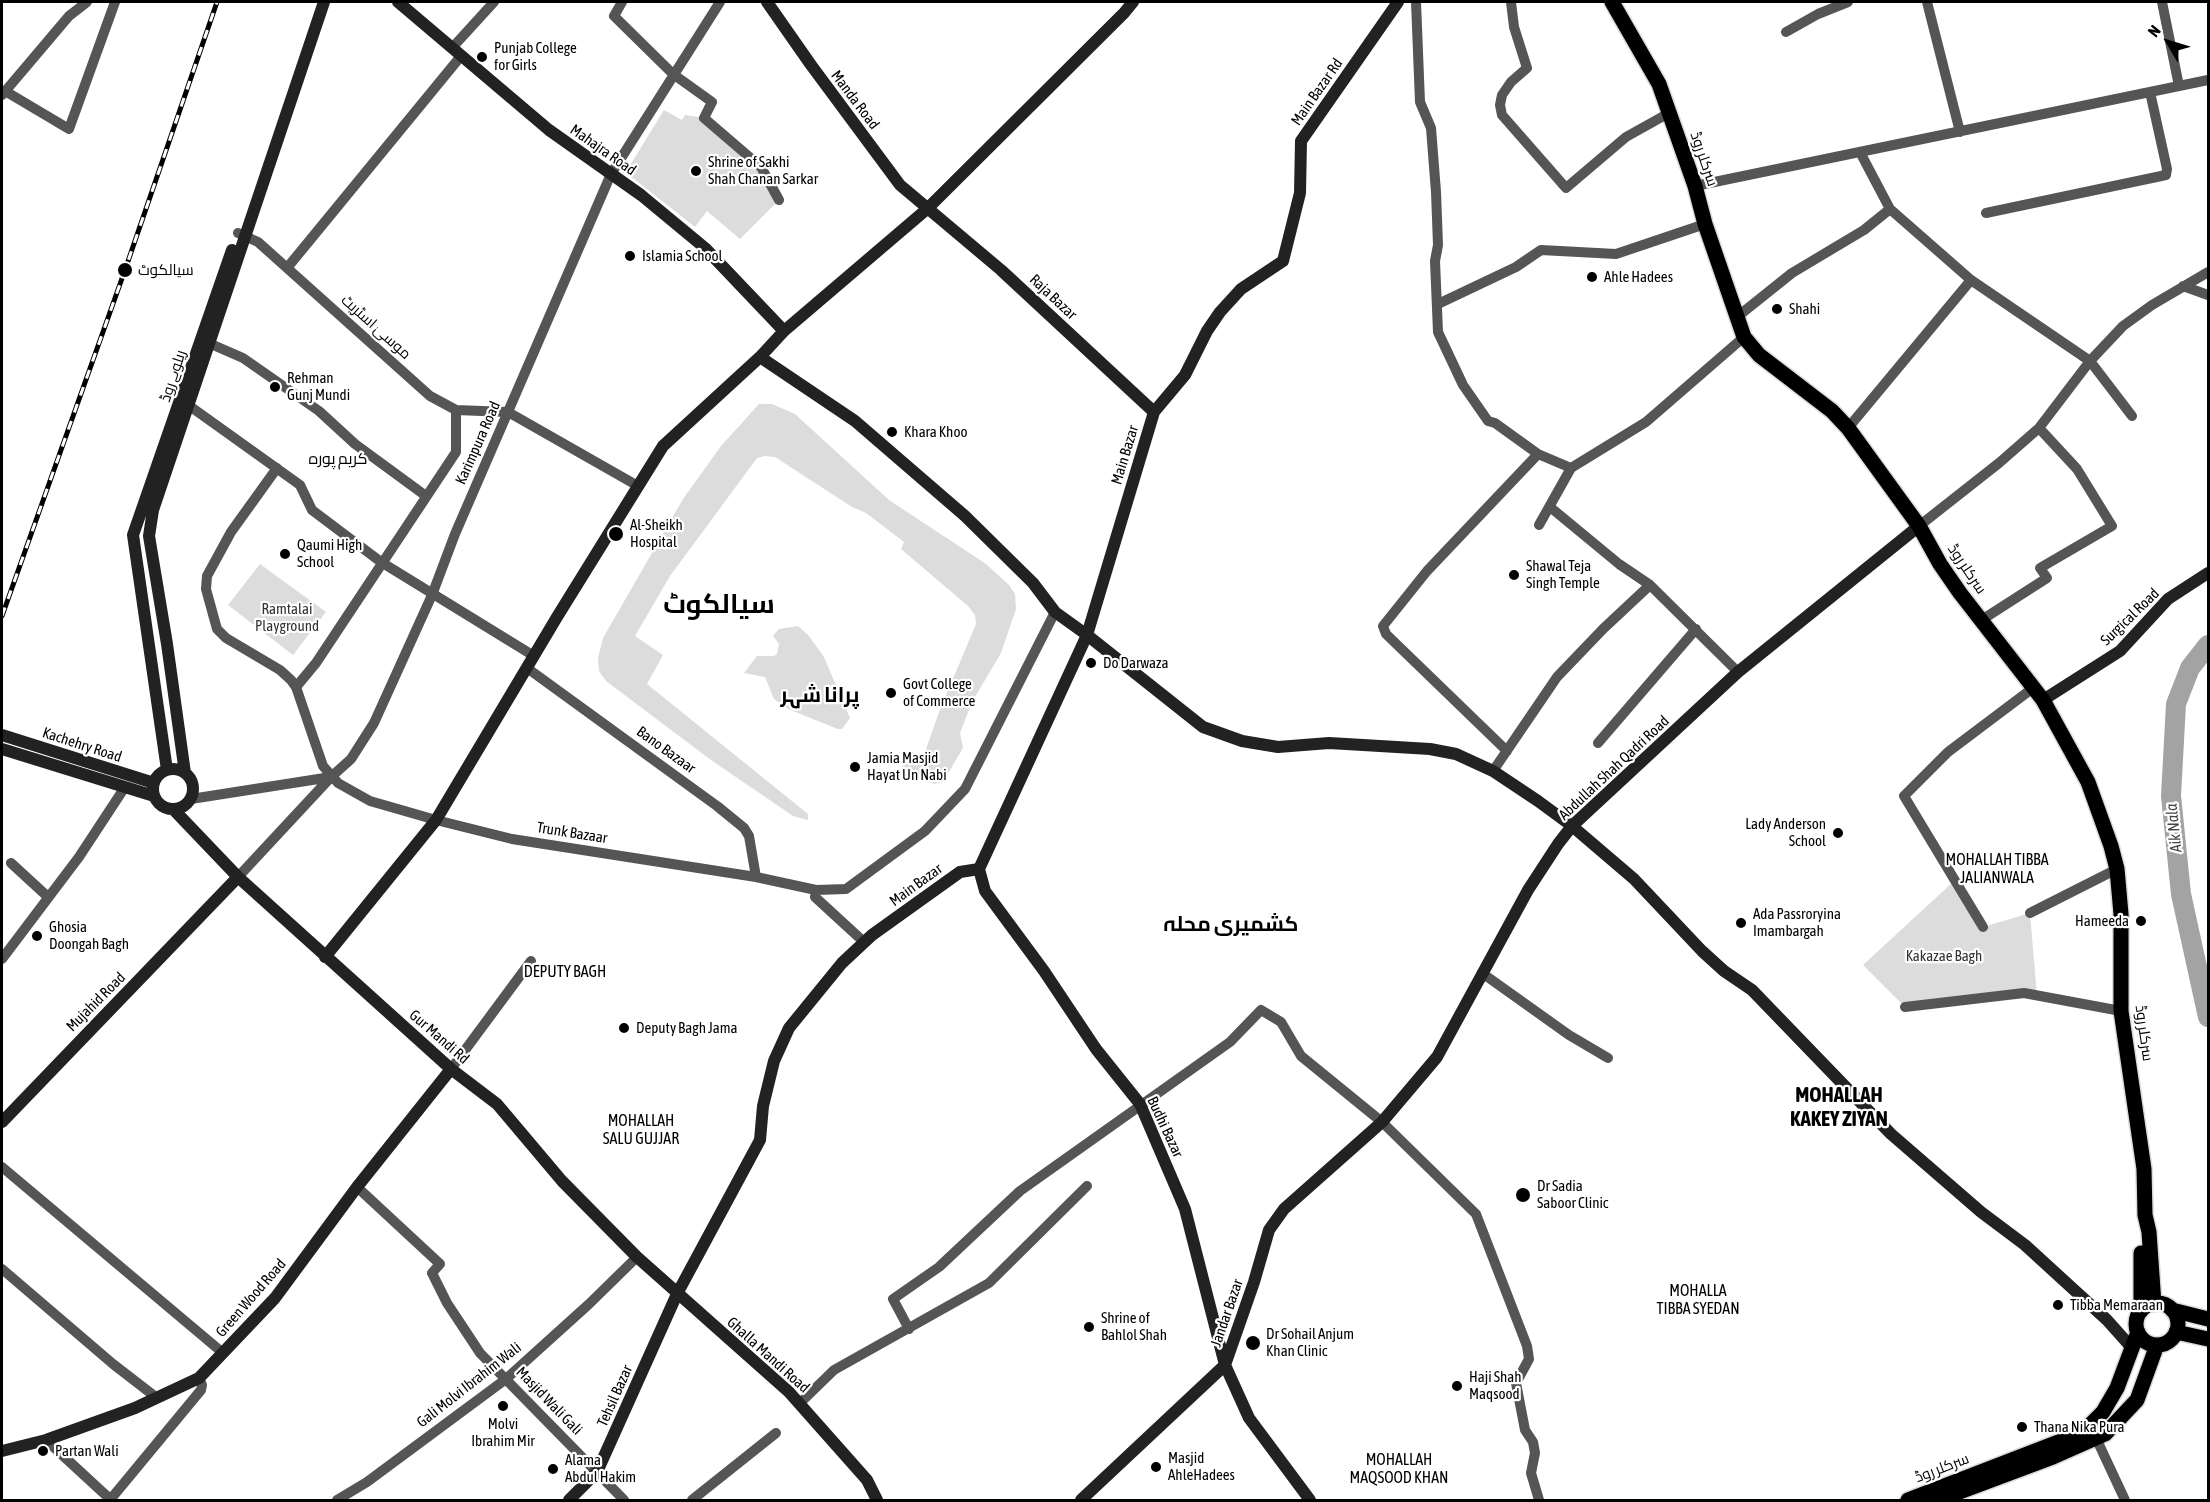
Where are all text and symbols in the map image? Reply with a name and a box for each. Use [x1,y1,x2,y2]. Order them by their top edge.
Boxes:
north arrow [2138,12,2198,72]
text: N [2144,22,2164,40]
place label: Punjab College for Girls [494,39,577,74]
marker: Punjab College for Girls [475,50,489,64]
street label: Main Bazar Rd [1287,55,1347,129]
street label: Manda Road [827,67,883,133]
street label: Mahajra Road [566,121,640,179]
street label: سرکلر روڈ [1686,129,1722,189]
place label: Shrine of Sakhi Shah Chanan Sarkar [708,153,818,188]
marker: Shrine of Sakhi Shah Chanan Sarkar [689,164,703,178]
place label: Islamia School [642,247,723,265]
marker: Islamia School [623,249,637,263]
marker: سیالکوٹ [116,261,134,279]
place label: سیالکوٹ [138,261,194,279]
place label: Ahle Hadees [1604,268,1673,286]
marker: Ahle Hadees [1585,270,1599,284]
street label: Raja Bazar [1026,271,1080,323]
street label: موسیٰ اسٹریٹ [337,291,415,363]
place label: Shahi [1789,300,1820,318]
marker: Shahi [1770,302,1784,316]
street label: ریلوے روڈ [156,348,190,404]
place label: Rehman Gunj Mundi [287,369,350,404]
marker: Rehman Gunj Mundi [268,380,282,394]
street label: Karimpura Road [452,399,504,487]
place label: Khara Khoo [904,423,967,441]
street label: Main Bazar [1108,423,1142,487]
marker: Khara Khoo [885,425,899,439]
district label: کریم پورہ [309,449,367,469]
place label: Al-Sheikh Hospital [630,516,683,551]
marker: Al-Sheikh Hospital [607,525,625,543]
place label: Qaumi High School [297,536,362,571]
street label: سرکلر روڈ [1944,541,1990,597]
marker: Qaumi High School [278,547,292,561]
place label: Shawal Teja Singh Temple [1526,557,1600,592]
marker: Shawal Teja Singh Temple [1507,568,1521,582]
street label: Surgical Road [2097,585,2163,649]
district label: سیالکوٹ [663,588,775,620]
park label: Ramtalai Playground [255,600,319,635]
place label: Do Darwaza [1103,654,1168,672]
marker: Do Darwaza [1084,656,1098,670]
place label: Govt College of Commerce [903,675,975,710]
district label: پرانا شہر [781,682,859,708]
marker: Govt College of Commerce [884,686,898,700]
street label: Abdullah Shah Qadri Road [1555,712,1673,824]
street label: Bano Bazaar [633,723,699,777]
street label: Kachehry Road [40,724,124,766]
place label: Jamia Masjid Hayat Un Nabi [867,749,947,784]
marker: Jamia Masjid Hayat Un Nabi [848,760,862,774]
water label: Aik Nala [2162,803,2186,853]
place label: Lady Anderson School [1745,815,1826,850]
street label: Trunk Bazaar [535,819,609,847]
marker: Lady Anderson School [1831,826,1845,840]
district label: MOHALLAH TIBBA JALIANWALA [1935,850,2059,888]
street label: Main Bazar [886,860,946,910]
place label: Ada Passroryina Imambargah [1753,905,1841,940]
district label: کشمیری محلہ [1164,911,1298,937]
place label: Hameeda [2075,912,2129,930]
marker: Hameeda [2134,914,2148,928]
marker: Ada Passroryina Imambargah [1734,916,1748,930]
place label: Ghosia Doongah Bagh [49,918,129,953]
marker: Ghosia Doongah Bagh [30,929,44,943]
park label: Kakazae Bagh [1906,947,1982,965]
district label: DEPUTY BAGH [515,962,615,982]
street label: Mujahid Road [63,969,129,1035]
street label: سرکلر روڈ [2131,1004,2157,1062]
street label: Gur Mandi Rd [405,1006,473,1068]
place label: Deputy Bagh Jama [636,1019,738,1037]
marker: Deputy Bagh Jama [617,1021,631,1035]
district label: MOHALLAH KAKEY ZIYAN [1782,1082,1896,1132]
street label: Budhi Bazar [1143,1094,1187,1160]
district label: MOHALLAH SALU GUJJAR [595,1111,687,1149]
place label: Dr Sadia Saboor Clinic [1537,1177,1608,1212]
marker: Dr Sadia Saboor Clinic [1514,1186,1532,1204]
street label: Green Wood Road [212,1255,290,1341]
street label: Jandar Bazar [1207,1277,1247,1349]
district label: MOHALLA TIBBA SYEDAN [1647,1281,1749,1319]
place label: Tibba Memaraan [2070,1296,2163,1314]
marker: Tibba Memaraan [2051,1298,2065,1312]
place label: Shrine of Bahlol Shah [1101,1309,1167,1344]
street label: Ghalla Mandi Road [723,1313,813,1397]
marker: Shrine of Bahlol Shah [1082,1320,1096,1334]
place label: Dr Sohail Anjum Khan Clinic [1266,1325,1354,1360]
marker: Dr Sohail Anjum Khan Clinic [1244,1334,1262,1352]
street label: Gali Molvi Ibrahim Wali [413,1339,525,1431]
street label: Tehsil Bazar [593,1362,637,1430]
street label: Masjid Wali Gali [512,1363,586,1439]
place label: Haji Shah Maqsood [1469,1368,1521,1403]
marker: Haji Shah Maqsood [1450,1379,1464,1393]
marker: Molvi Ibrahim Mir [496,1399,510,1413]
place label: Molvi Ibrahim Mir [471,1415,535,1450]
place label: Thana Nika Pura [2034,1418,2124,1436]
marker: Thana Nika Pura [2015,1420,2029,1434]
place label: Partan Wali [55,1442,119,1460]
marker: Partan Wali [36,1444,50,1458]
place label: Masjid AhleHadees [1168,1449,1235,1484]
street label: سرکلر روڈ [1912,1449,1972,1487]
district label: MOHALLAH MAQSOOD KHAN [1341,1450,1457,1488]
place label: Alama Abdul Hakim [565,1451,636,1486]
marker: Masjid AhleHadees [1149,1460,1163,1474]
marker: Alama Abdul Hakim [546,1462,560,1476]

